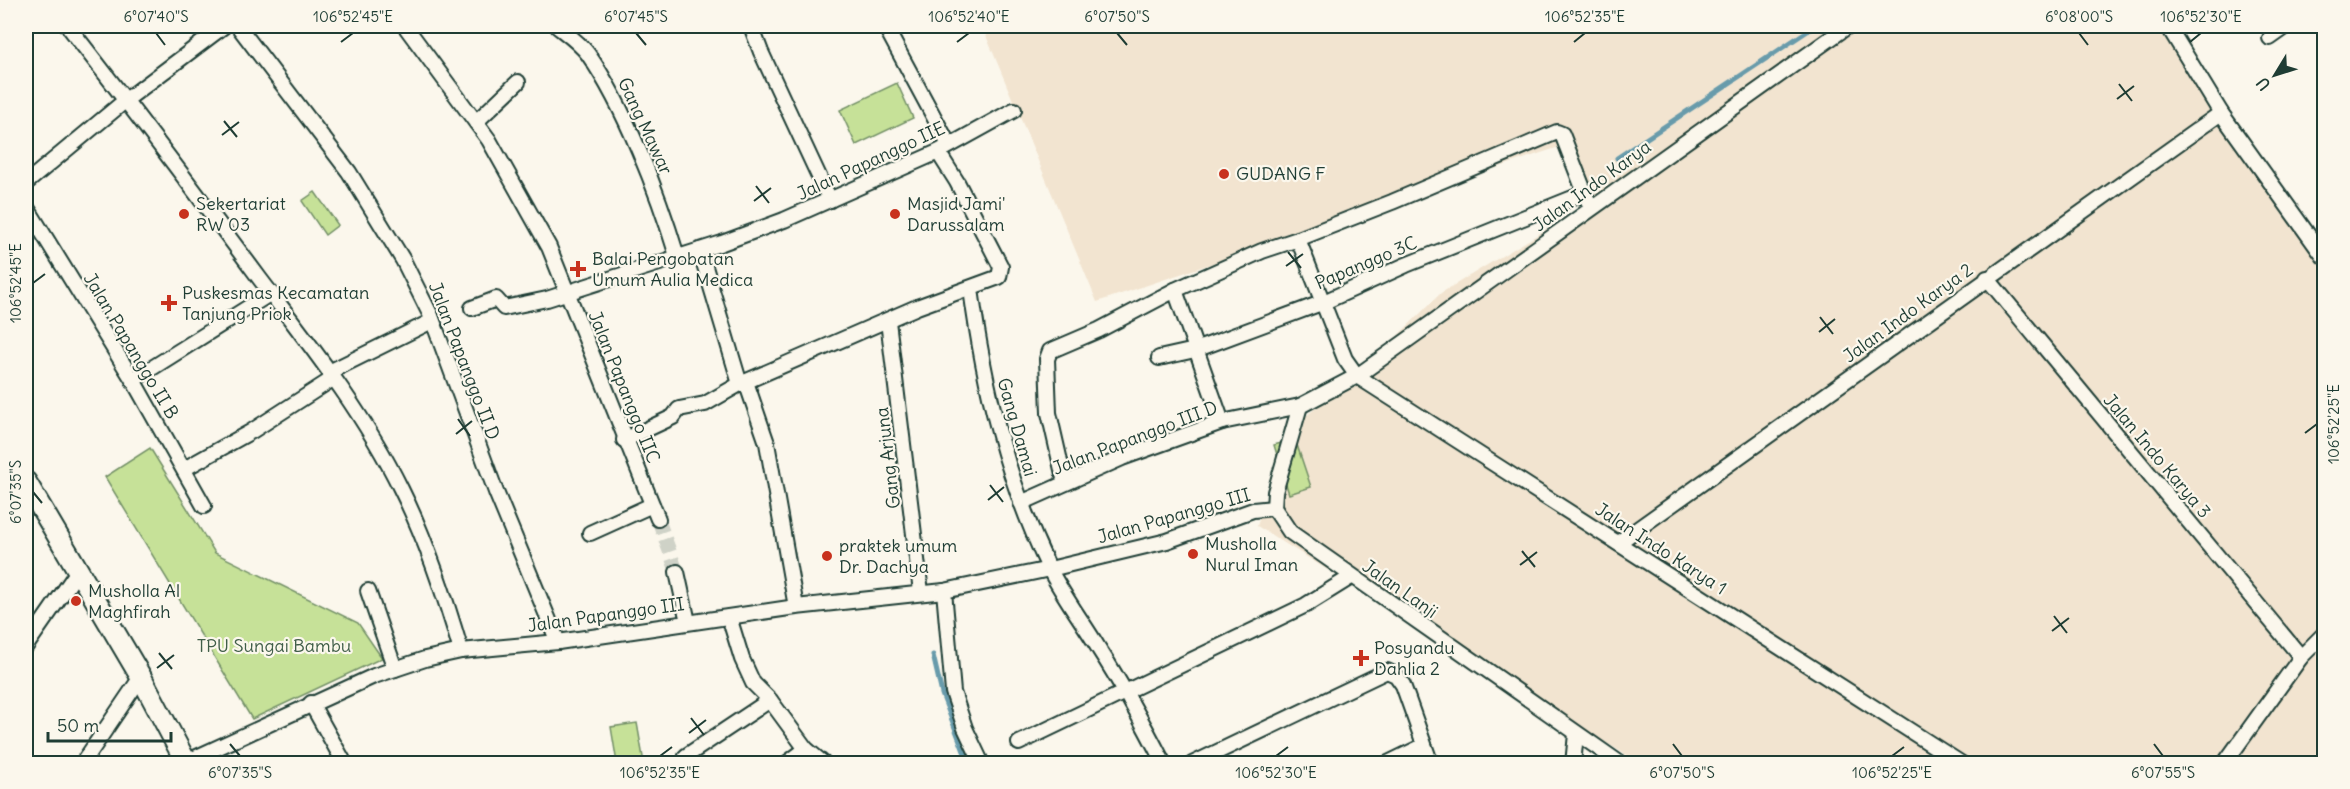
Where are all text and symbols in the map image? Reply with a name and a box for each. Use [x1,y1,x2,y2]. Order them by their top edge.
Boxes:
text: 6°07'40"S [123,7,189,26]
text: 106°52'45"E [313,7,393,26]
text: 6°07'45"S [604,7,668,26]
text: 106°52'40"E [928,7,1010,26]
text: 6°07'50"S [1084,7,1150,26]
text: 106°52'35"E [1545,7,1625,26]
text: 6°08'00"S [2045,7,2113,26]
text: 106°52'30"E [2160,7,2242,26]
north arrow [2245,45,2305,105]
street label: Gang Mawar [613,74,678,179]
text: U [2252,74,2274,95]
street label: Jalan Papanggo IIE [793,116,949,205]
street label: Jalan Indo Karya [1528,135,1655,236]
place label: GUDANG F [1236,162,1326,185]
marker: GUDANG F [1217,167,1231,181]
place label: Sekertariat RW 03 [196,192,286,236]
place label: Masjid Jami' Darussalam [907,192,1005,236]
marker: Sekertariat RW 03 [177,207,191,221]
marker: Masjid Jami' Darussalam [888,207,902,221]
street label: Papanggo 3C [1312,231,1420,294]
text: 106°52'45"E [6,243,25,323]
place label: Balai Pengobatan Umum Aulia Medica [592,247,753,291]
street label: Jalan Indo Karya 2 [1838,258,1977,367]
marker: Balai Pengobatan Umum Aulia Medica [569,260,587,278]
street label: Jalan Papanggo II B [79,269,184,423]
street label: Jalan Papanggo II D [424,279,505,443]
place label: Puskesmas Kecamatan Tanjung Priok [182,281,370,325]
marker: Puskesmas Kecamatan Tanjung Priok [160,294,178,312]
street label: Jalan Papanggo IIC [584,308,665,466]
street label: Gang Damai [992,375,1042,479]
text: 106°52'25"E [2324,384,2343,464]
street label: Jalan Indo Karya 3 [2099,389,2216,523]
street label: Jalan Papanggo III D [1049,395,1221,480]
street label: Gang Arjuna [870,406,905,510]
text: 6°07'35"S [6,460,25,524]
street label: Jalan Papanggo III [1095,483,1253,548]
street label: Jalan Indo Karya 1 [1591,498,1731,600]
place label: Musholla Nurul Iman [1205,532,1298,576]
place label: praktek umum Dr. Dachya [839,534,958,578]
marker: Musholla Nurul Iman [1186,547,1200,561]
marker: praktek umum Dr. Dachya [820,549,834,563]
street label: Jalan Lanji [1358,554,1442,623]
place label: Musholla Al Maghfirah [88,579,180,623]
street label: Jalan Papanggo III [526,592,686,637]
marker: Musholla Al Maghfirah [69,594,83,608]
park label: TPU Sungai Bambu [197,634,351,657]
place label: Posyandu Dahlia 2 [1374,636,1455,680]
marker: Posyandu Dahlia 2 [1352,649,1370,667]
scale bar [48,705,171,743]
text: 50 m [57,714,99,737]
text: 6°07'35"S [208,763,272,782]
text: 106°52'35"E [620,763,700,782]
text: 106°52'30"E [1235,763,1317,782]
text: 6°07'50"S [1649,763,1715,782]
text: 106°52'25"E [1852,763,1932,782]
text: 6°07'55"S [2131,763,2195,782]

